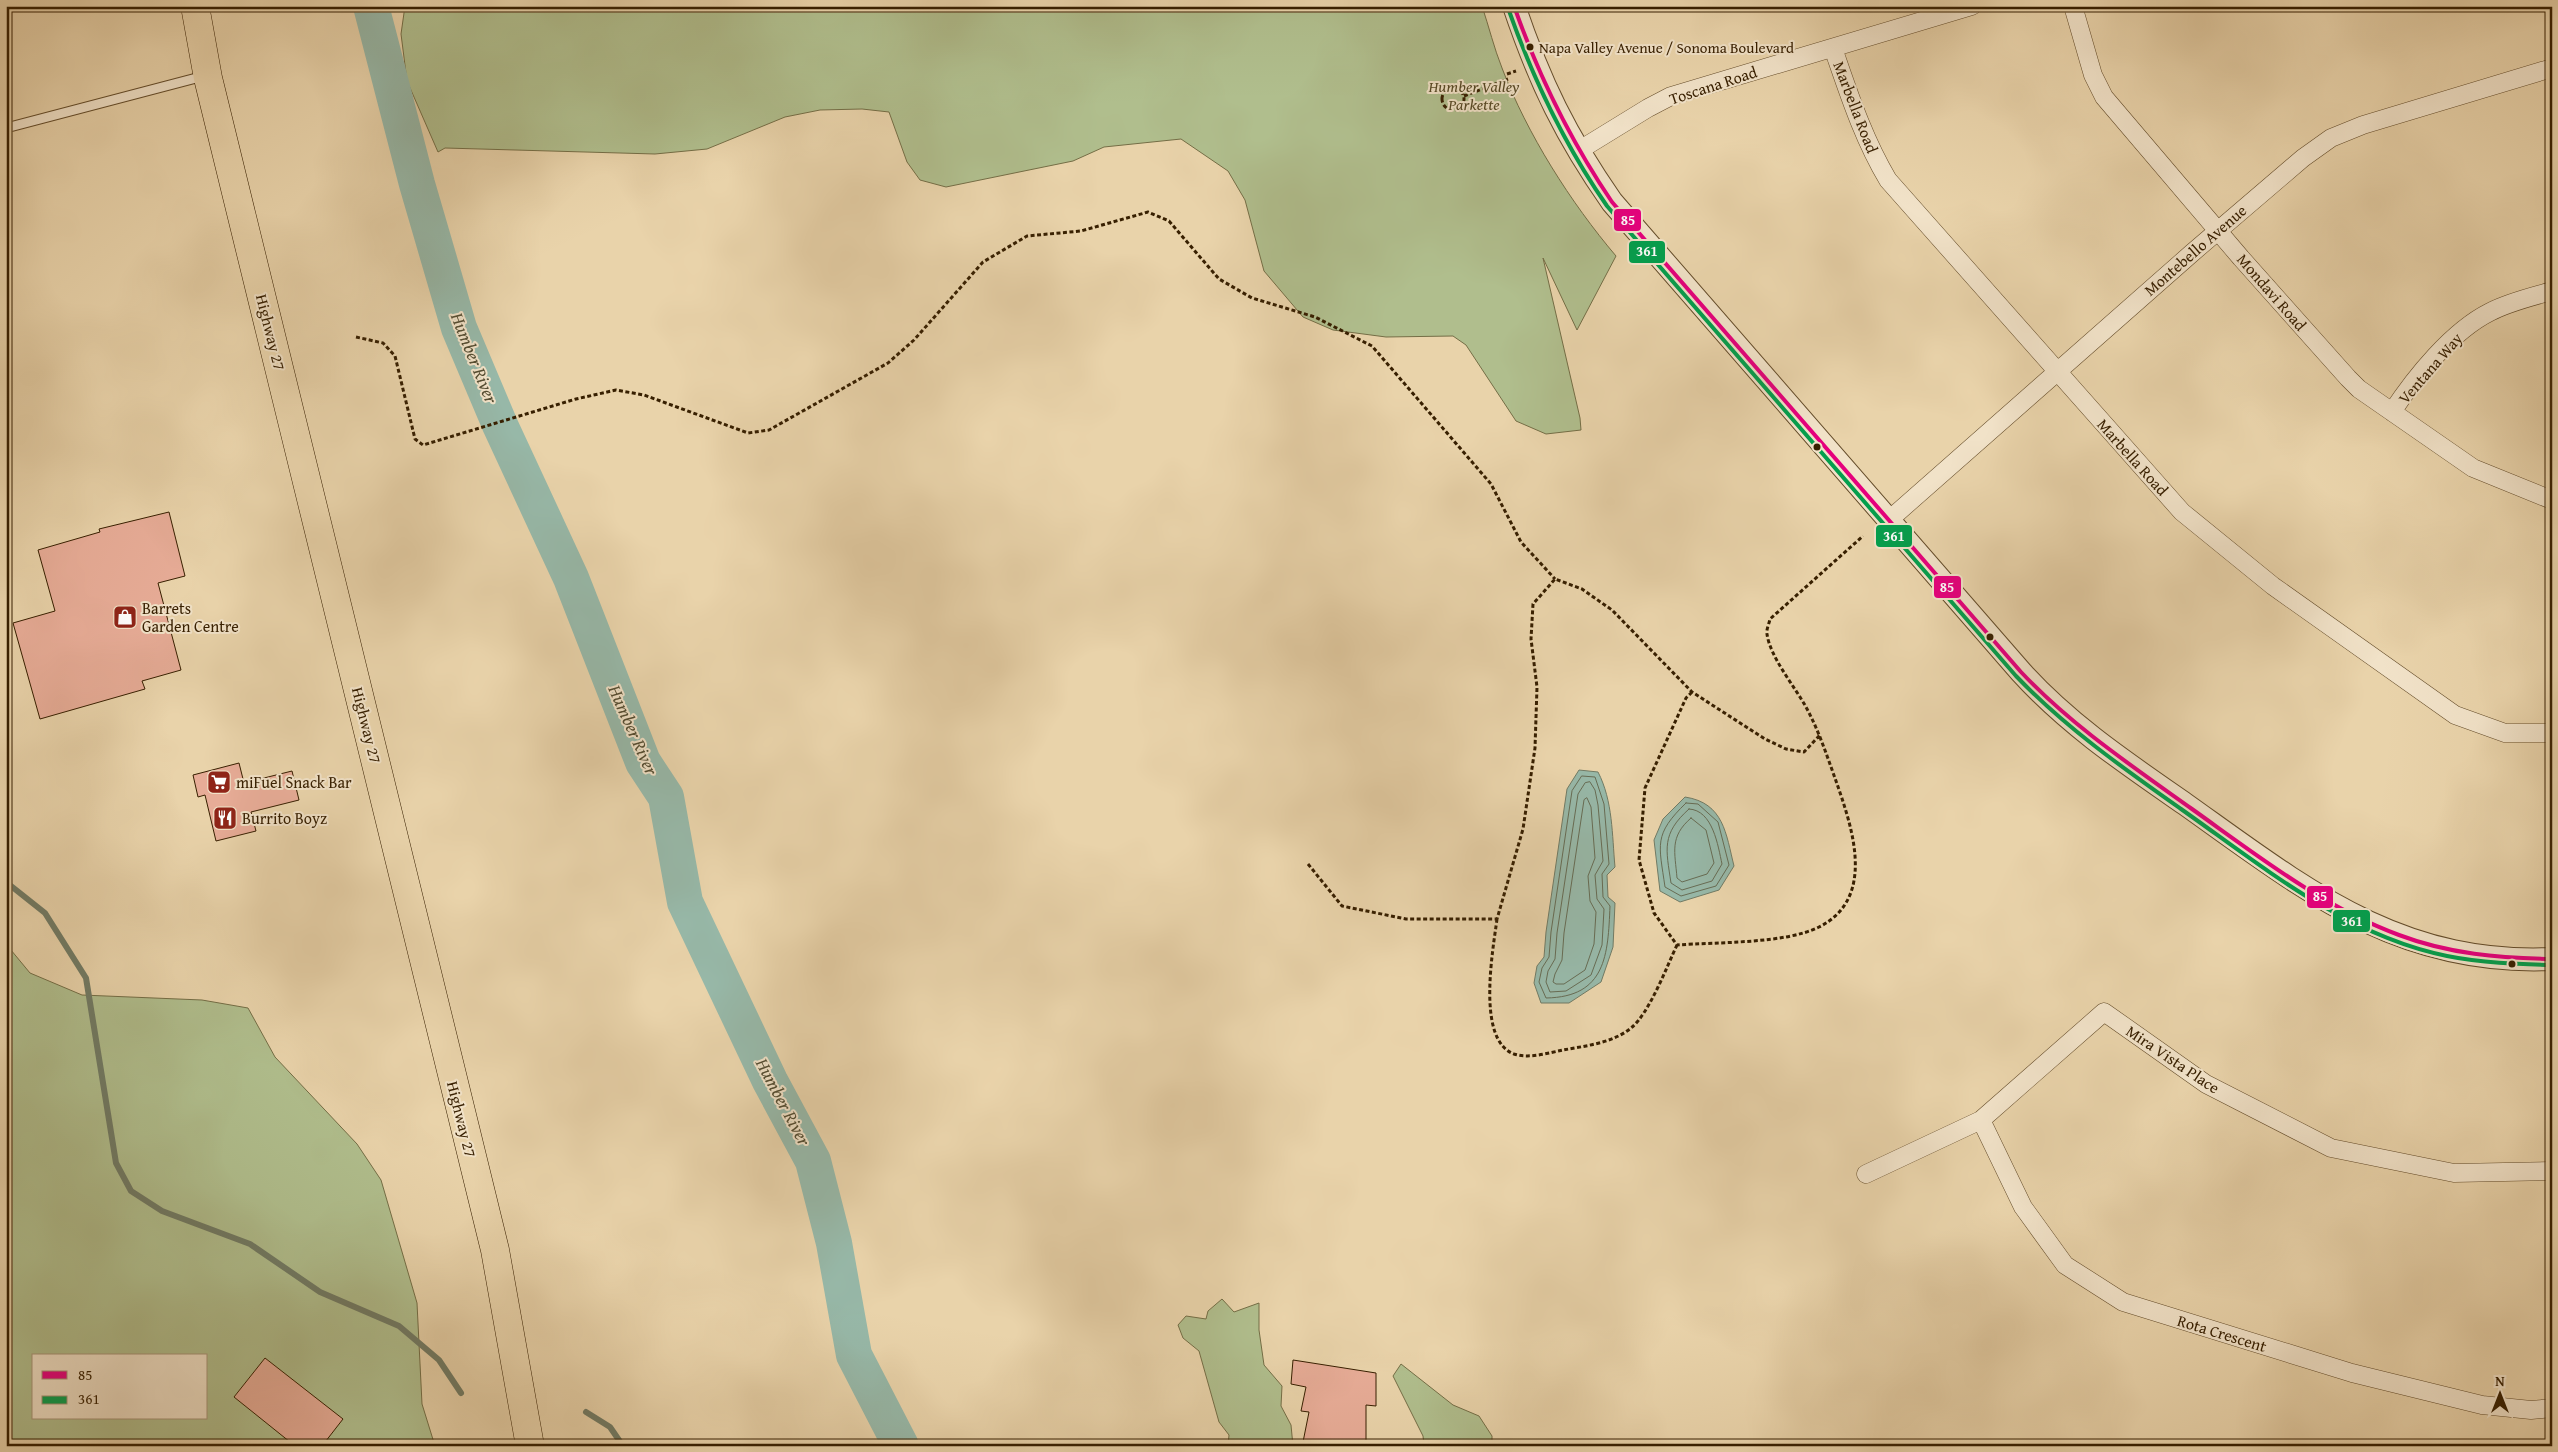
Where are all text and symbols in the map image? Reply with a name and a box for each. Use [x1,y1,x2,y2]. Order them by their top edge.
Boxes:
place label: Napa Valley Avenue / Sonoma Boulevard [1539,37,1794,58]
marker: Napa Valley Avenue / Sonoma Boulevard [1525,42,1535,52]
street label: Marbella Road [1827,58,1885,157]
street label: Toscana Road [1666,59,1760,110]
park label: Humber Valley Parkette [1428,74,1520,116]
street label: Montebello Avenue [2138,199,2252,301]
line badge: 85 [1613,208,1642,232]
text: 85 [1621,210,1635,230]
line badge: 361 [1628,240,1666,264]
text: 361 [1636,241,1658,261]
street label: Mondavi Road [2232,248,2313,336]
street label: Highway 27 [250,291,292,373]
water label: Humber River [444,307,505,409]
street label: Ventana Way [2392,327,2468,409]
street label: Marbella Road [2092,413,2175,501]
unlabelled marker [1812,442,1822,452]
line badge: 361 [1875,524,1913,548]
text: 361 [1883,526,1905,546]
line badge: 85 [1933,575,1962,599]
text: 85 [1940,577,1954,597]
place label: Barrets Garden Centre [142,596,239,638]
shop icon: Barrets Garden Centre [112,604,138,630]
unlabelled marker [1985,632,1995,642]
water label: Humber River [601,680,666,780]
street label: Highway 27 [346,684,388,766]
supermarket icon: miFuel Snack Bar [206,769,232,795]
place label: miFuel Snack Bar [236,770,352,794]
restaurant icon: Burrito Boyz [212,805,238,831]
place label: Burrito Boyz [242,806,327,830]
line badge: 85 [2306,885,2334,909]
text: 85 [2313,886,2327,906]
line badge: 361 [2332,909,2371,933]
text: 361 [2341,911,2363,931]
unlabelled marker [2507,959,2517,969]
street label: Mira Vista Place [2121,1019,2225,1099]
water label: Humber River [749,1052,818,1152]
street label: Highway 27 [441,1078,483,1160]
street label: Rota Crescent [2174,1308,2270,1358]
legend [32,1354,208,1420]
text: 85 [78,1364,92,1385]
north arrow [2476,1370,2526,1420]
text: N [2495,1371,2505,1391]
text: 361 [78,1388,100,1409]

